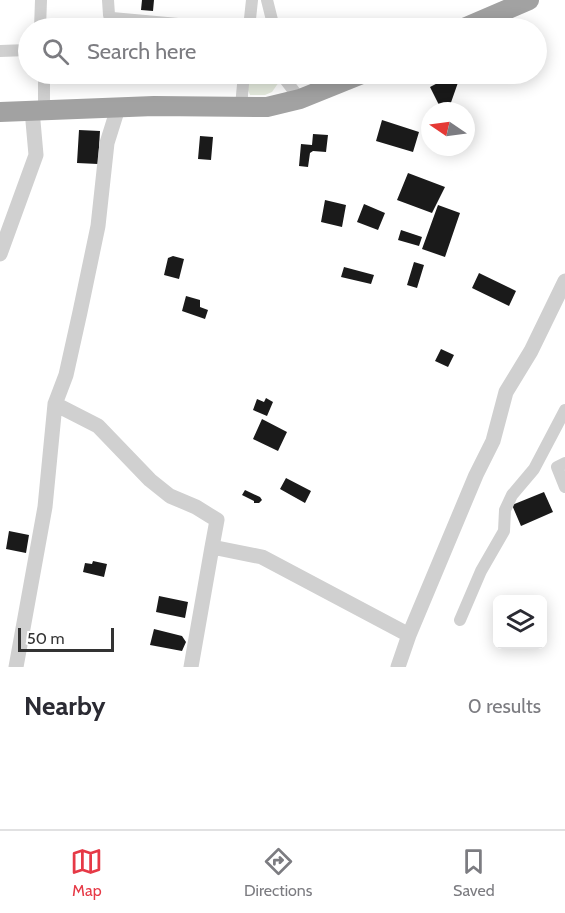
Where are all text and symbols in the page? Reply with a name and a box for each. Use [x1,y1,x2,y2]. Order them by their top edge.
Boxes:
search box [18,18,547,84]
icon: search [39,35,72,68]
text: Search here [87,38,196,65]
north arrow [421,102,475,156]
map controls [493,595,547,649]
button: layers [493,595,547,649]
scale bar [18,625,114,652]
text: 50 m [27,629,64,648]
text: Nearby [24,690,105,722]
text: 0 results [468,694,541,718]
tab: Map [70,845,103,900]
tab: Directions [244,845,312,900]
tab: Saved [453,845,495,900]

